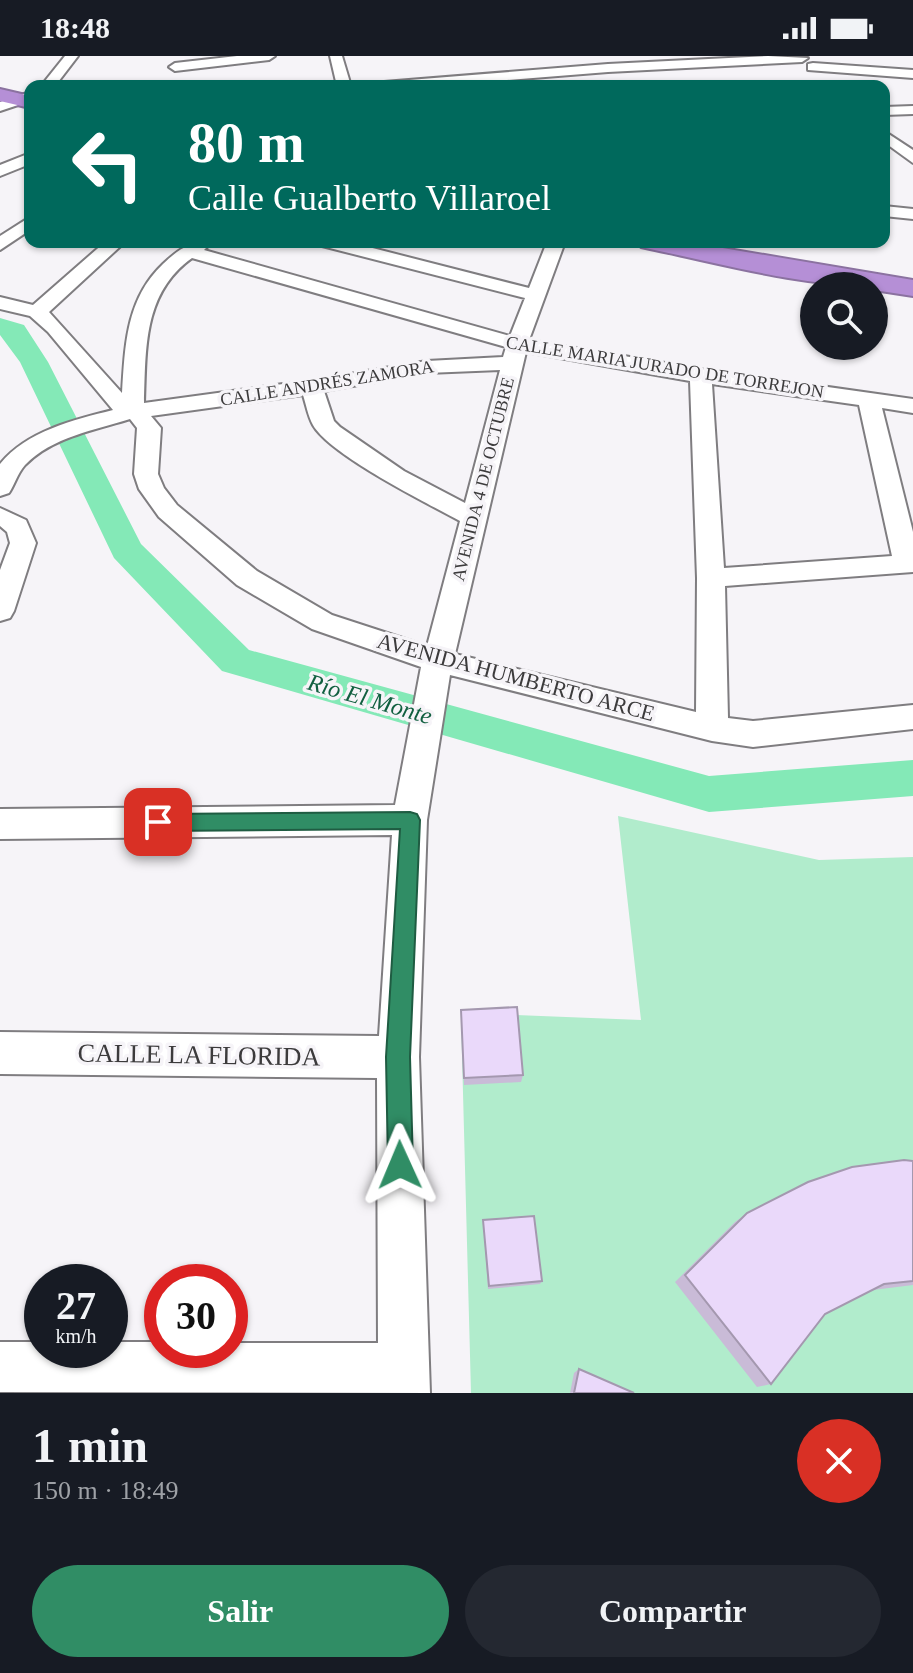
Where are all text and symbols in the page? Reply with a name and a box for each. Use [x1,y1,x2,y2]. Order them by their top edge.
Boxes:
text: 18:48 [40,11,110,44]
icon: left [56,112,160,216]
text: 80 m [188,112,305,174]
text: Calle Gualberto Villaroel [188,178,551,218]
map controls [800,272,888,360]
button: search [800,272,888,360]
street label: CALLE MARIA JURADO DE TORREJON [505,332,825,402]
street label: CALLE ANDRÉS ZAMORA [219,355,435,410]
street label: AVENIDA 4 DE OCTUBRE [448,375,518,583]
street label: AVENIDA HUMBERTO ARCE [374,628,658,726]
water label: Río El Monte [304,669,435,729]
pin [124,788,192,856]
icon: arrive [136,800,180,844]
street label: CALLE LA FLORIDA [77,1038,321,1072]
position arrow [358,1123,442,1207]
speed limit sign: 30 [144,1264,248,1368]
text: 27 [56,1283,96,1328]
text: km/h [55,1325,97,1347]
text: 1 min [32,1419,148,1472]
button: close [797,1419,881,1503]
text: 150 m · 18:49 [32,1476,179,1505]
button: Salir [32,1565,449,1657]
button: Compartir [465,1565,881,1657]

